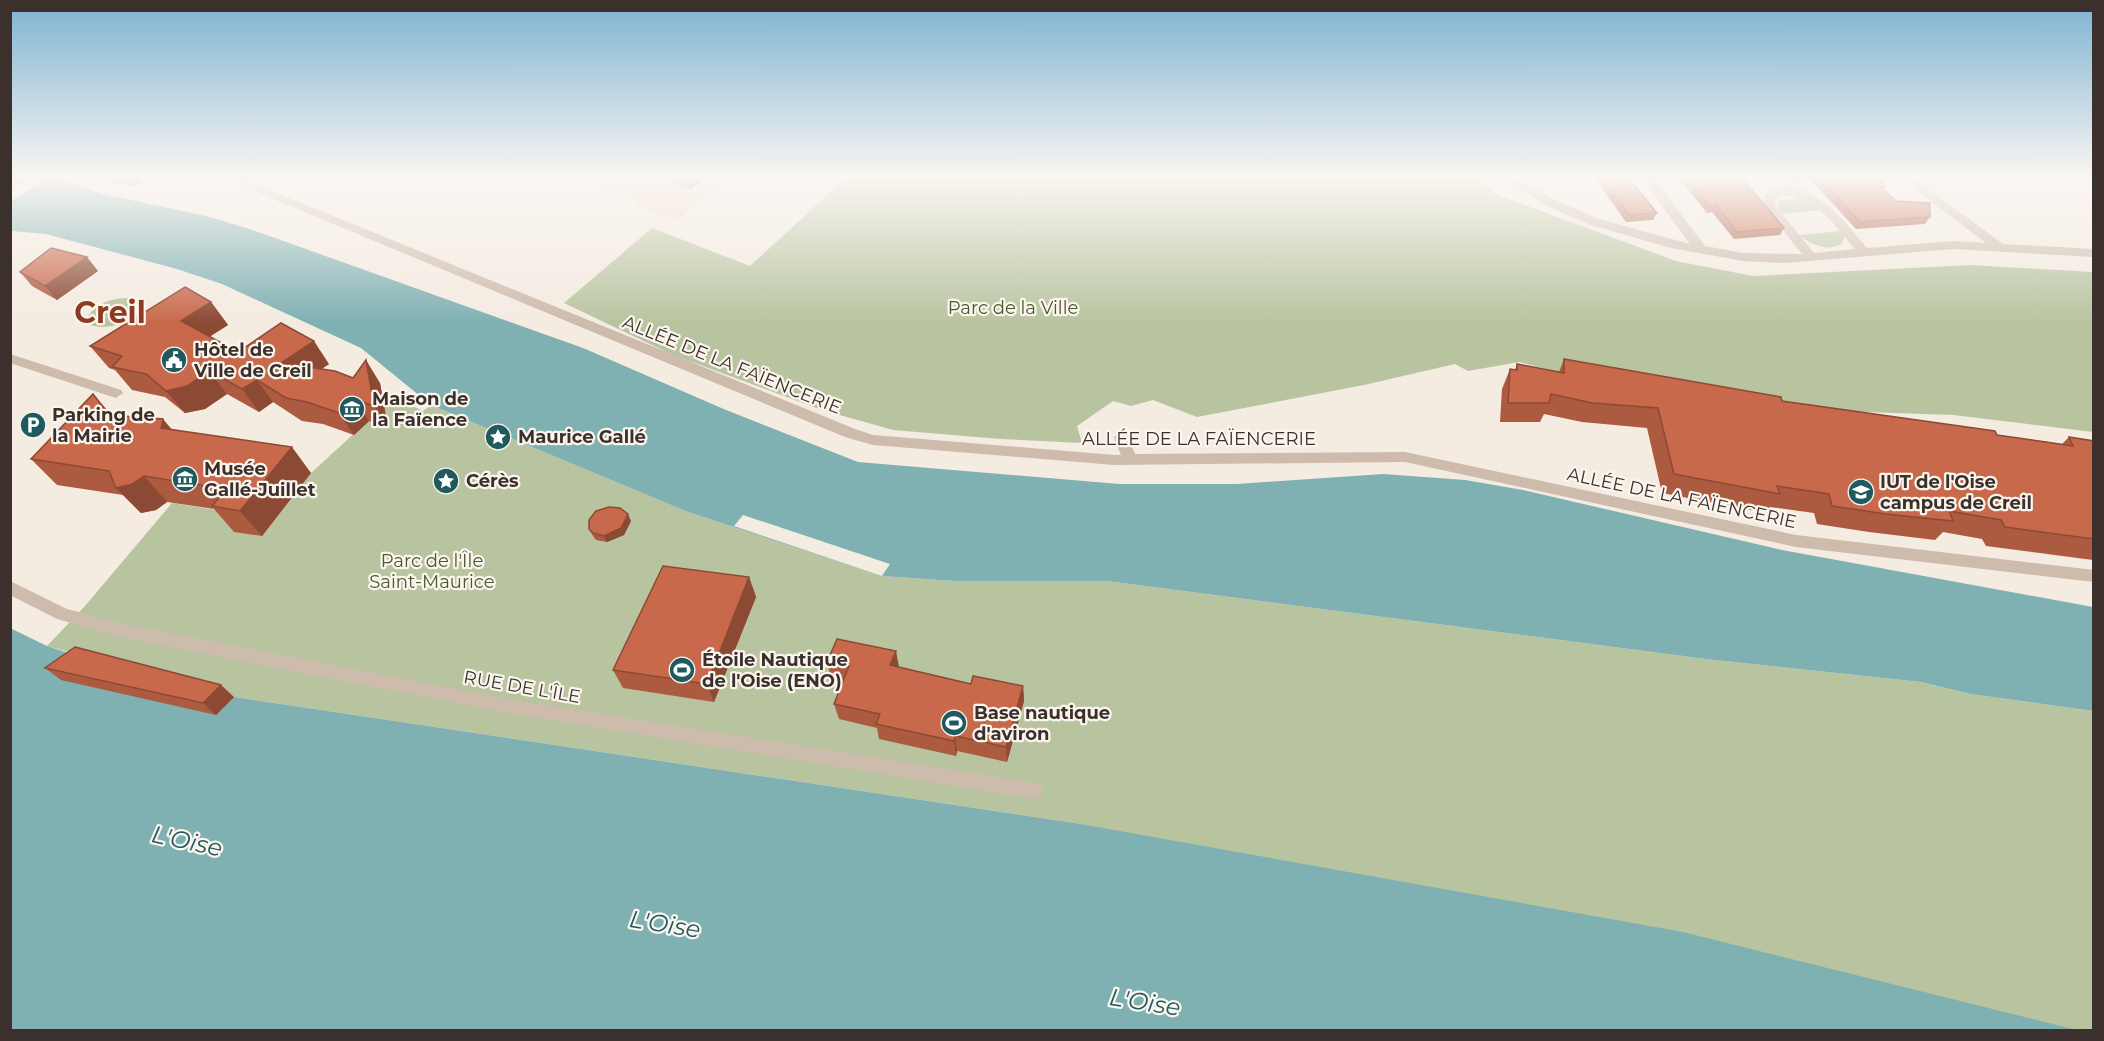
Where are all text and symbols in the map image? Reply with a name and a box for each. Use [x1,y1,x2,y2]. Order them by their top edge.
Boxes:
district label: Creil [74,294,146,331]
park label: Parc de la Ville [948,297,1078,319]
street label: ALLÉE DE LA FAÏENCERIE [619,311,845,419]
place label: Hôtel de Ville de Creil [193,339,312,382]
public building icon: Hôtel de Ville de Creil [159,345,189,375]
place label: Maison de la Faïence [372,388,468,431]
museum icon: Maison de la Faïence [337,394,367,424]
place label: Parking de la Mairie [52,404,155,447]
parking icon: Parking de la Mairie [18,410,48,440]
place icon: Maurice Gallé [483,422,513,452]
place label: Maurice Gallé [518,426,646,448]
street label: ALLÉE DE LA FAÏENCERIE [1082,428,1316,450]
place label: Musée Gallé-Juillet [204,458,316,501]
street label: ALLÉE DE LA FAÏENCERIE [1565,463,1799,533]
museum icon: Musée Gallé-Juillet [170,464,200,494]
place icon: Cérès [431,466,461,496]
place label: Cérès [466,470,519,492]
place label: IUT de l'Oise campus de Creil [1880,471,2032,514]
school or university icon: IUT de l'Oise campus de Creil [1846,477,1876,507]
park label: Parc de l'Île Saint-Maurice [369,550,495,593]
place label: Étoile Nautique de l'Oise (ENO) [702,649,848,692]
sports icon: Étoile Nautique de l'Oise (ENO) [667,655,697,685]
street label: RUE DE L'ÎLE [462,666,582,708]
place label: Base nautique d'aviron [974,702,1110,745]
sports icon: Base nautique d'aviron [939,708,969,738]
water label: L'Oise [149,819,225,863]
water label: L'Oise [627,904,703,944]
water label: L'Oise [1107,982,1183,1022]

